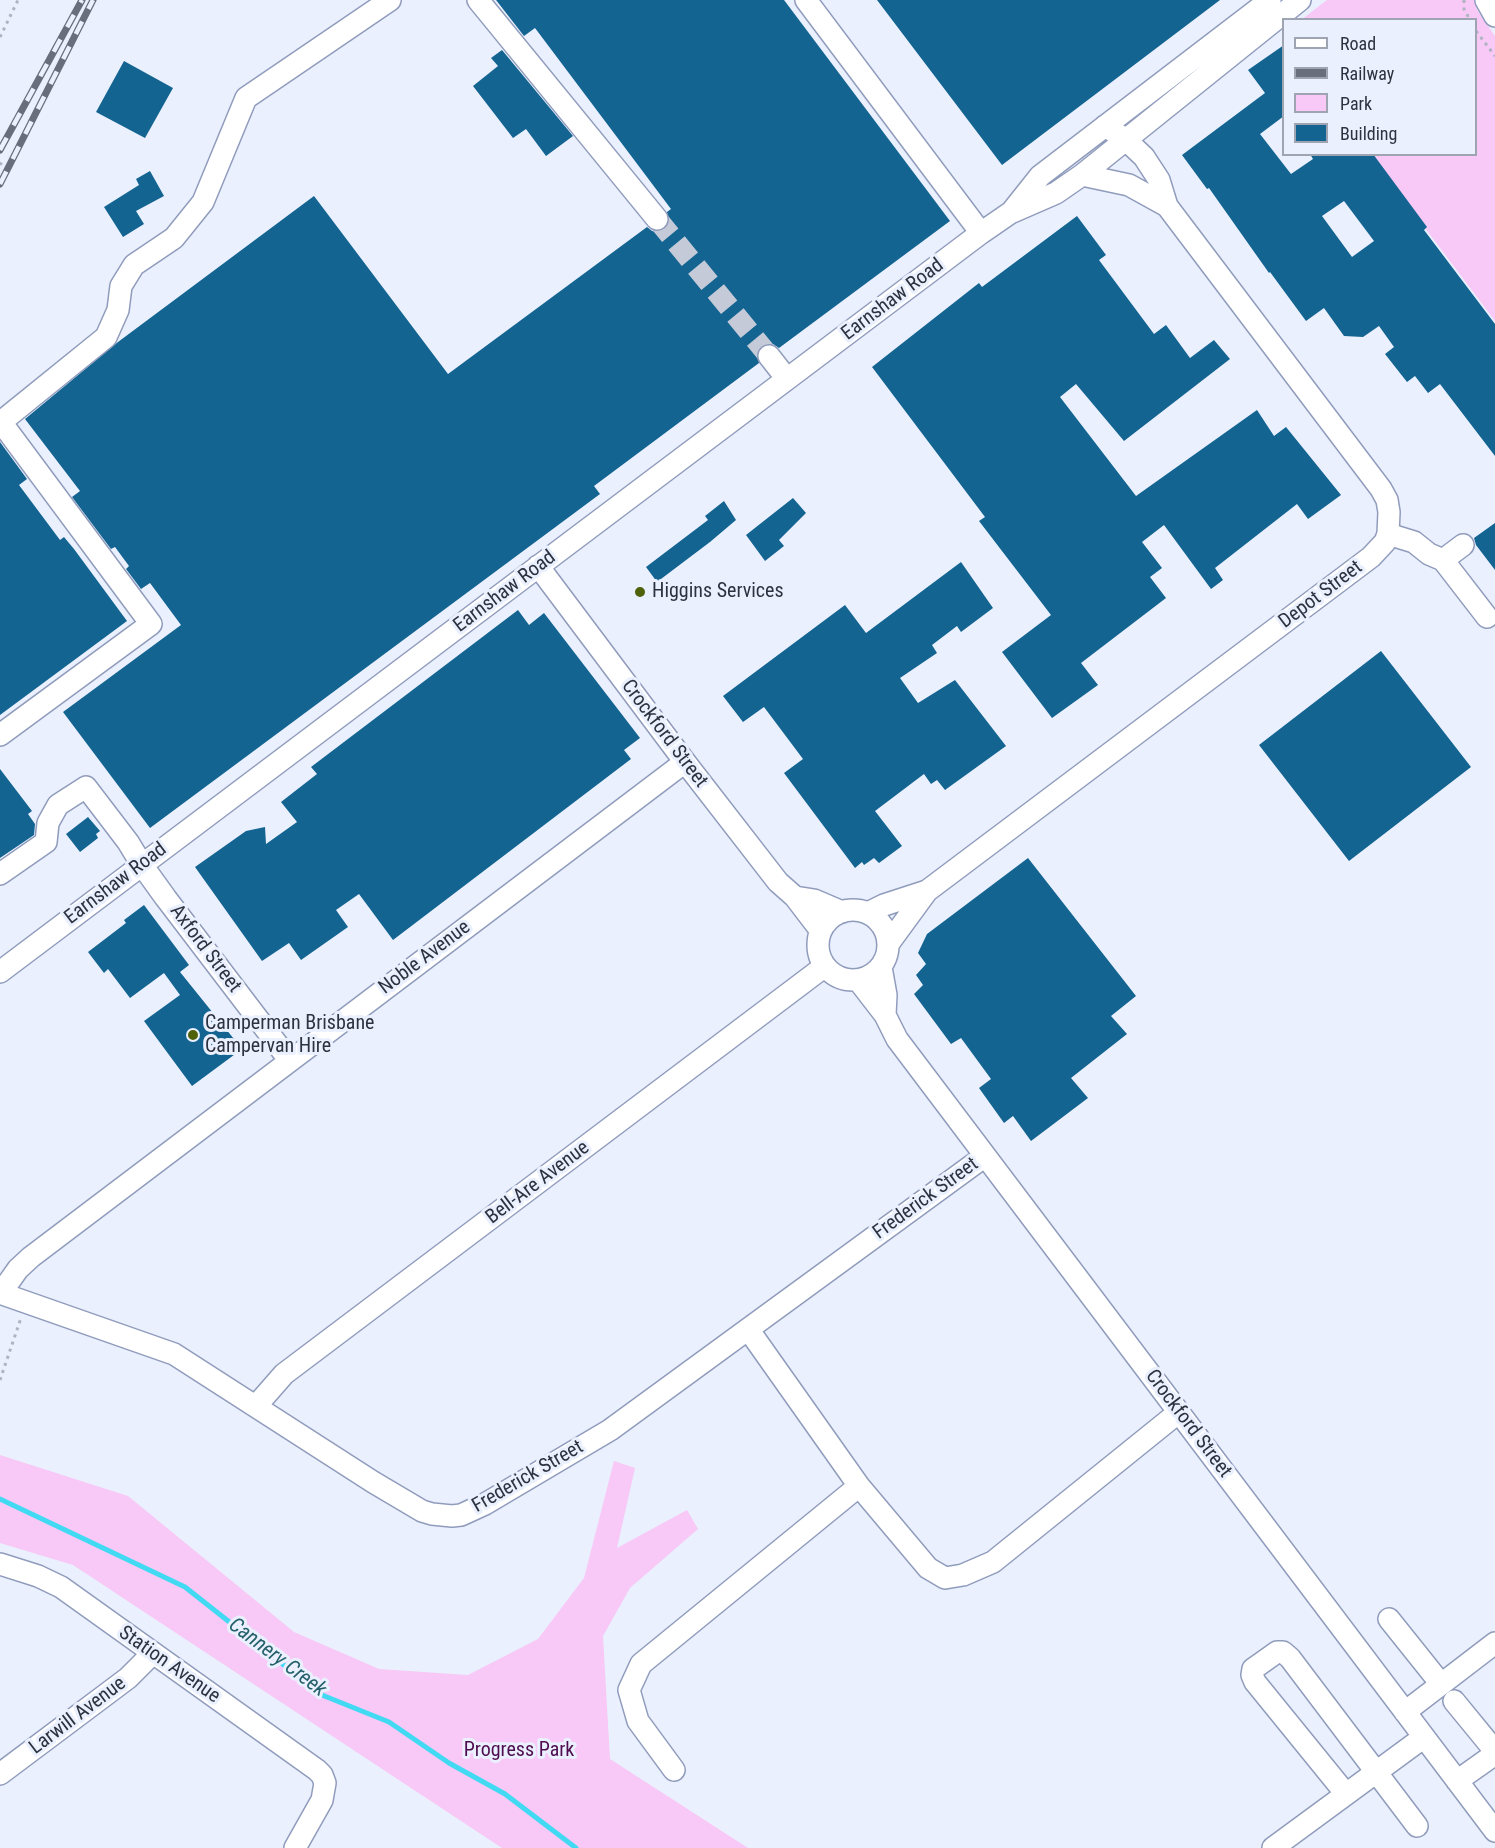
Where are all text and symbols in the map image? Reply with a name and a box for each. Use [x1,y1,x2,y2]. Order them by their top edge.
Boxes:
legend [1282,18,1477,156]
text: Road [1340,33,1376,54]
text: Railway [1340,63,1394,84]
text: Park [1340,93,1372,114]
text: Building [1340,123,1397,144]
street label: Earnshaw Road [837,254,949,346]
street label: Earnshaw Road [449,546,561,638]
street label: Depot Street [1275,556,1367,634]
place label: Higgins Services [652,580,784,604]
marker: Higgins Services [633,585,647,599]
street label: Crockford Street [616,675,712,793]
street label: Earnshaw Road [60,838,172,930]
street label: Axford Street [164,900,246,998]
street label: Noble Avenue [374,916,476,1000]
place label: Camperman Brisbane Campervan Hire [205,1012,374,1059]
marker: Camperman Brisbane Campervan Hire [186,1028,200,1042]
street label: Bell-Are Avenue [481,1136,595,1230]
street label: Frederick Street [869,1153,983,1245]
street label: Crockford Street [1140,1365,1236,1483]
street label: Frederick Street [468,1436,588,1518]
water label: Cannery Creek [223,1613,331,1703]
street label: Station Avenue [114,1621,224,1709]
street label: Larwill Avenue [25,1672,131,1760]
park label: Progress Park [464,1739,574,1763]

